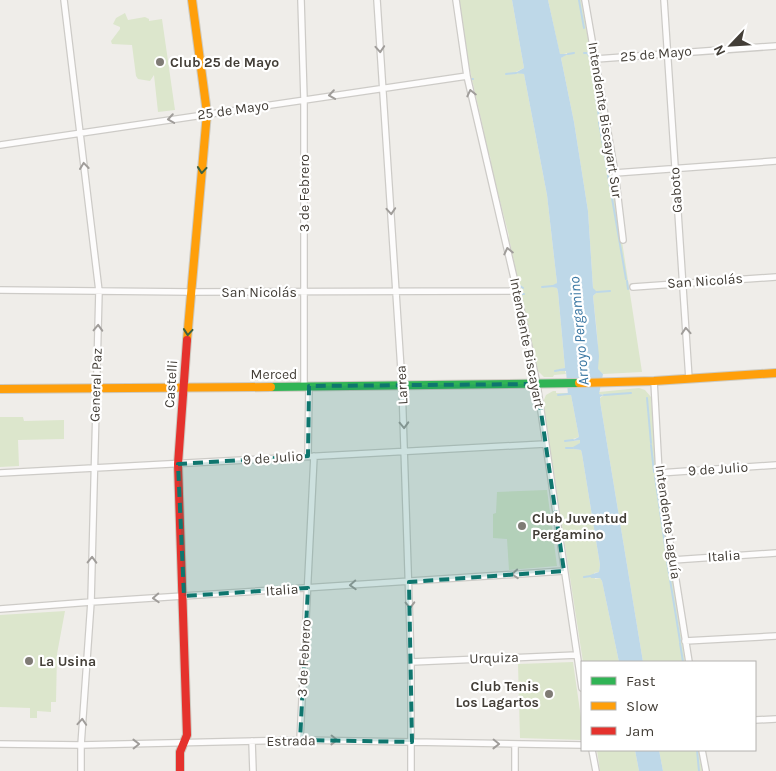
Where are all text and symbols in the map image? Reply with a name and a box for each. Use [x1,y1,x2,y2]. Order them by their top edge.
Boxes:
north arrow [706,20,756,70]
street label: Intendente Biscayart Sur [584,41,626,200]
street label: 25 de Mayo [619,42,693,66]
text: N [710,42,729,58]
one-way arrow [375,45,386,53]
place label: Club 25 de Mayo [170,54,279,71]
marker: Club 25 de Mayo [154,56,166,68]
one-way arrow [466,88,477,97]
one-way arrow [328,90,336,100]
street label: 25 de Mayo [196,97,270,123]
one-way arrow [167,113,176,123]
street label: 3 de Febrero [296,154,313,232]
one-way arrow [79,162,90,170]
one-way arrow [197,166,208,174]
street label: Gaboto [666,167,686,213]
one-way arrow [385,207,396,215]
one-way arrow [503,246,514,255]
street label: San Nicolás [667,270,743,292]
water label: Arroyo Pergamino [565,275,593,386]
street label: Intendente Biscayart [506,276,548,410]
street label: San Nicolás [221,284,297,301]
one-way arrow [92,323,103,331]
one-way arrow [680,326,691,334]
one-way arrow [183,328,194,336]
street label: General Paz [86,348,106,422]
street label: Castelli [161,359,181,409]
street label: Larrea [392,365,412,405]
street label: Merced [251,366,297,383]
one-way arrow [399,422,409,430]
street label: 9 de Julio [242,447,304,469]
street label: 9 de Julio [687,458,749,480]
street label: Intendente Laguía [652,464,684,580]
place label: Club Juventud Pergamino [532,510,627,543]
marker: Club Juventud Pergamino [516,520,528,532]
street label: Italia [707,546,741,566]
one-way arrow [86,556,97,564]
one-way arrow [511,568,519,579]
street label: Italia [265,580,299,600]
one-way arrow [349,580,357,591]
one-way arrow [152,592,160,603]
one-way arrow [405,602,415,610]
street label: 3 de Febrero [293,619,315,697]
street label: Urquiza [469,649,519,667]
place label: La Usina [39,653,96,670]
marker: La Usina [23,655,35,667]
legend [581,661,756,751]
text: Fast [626,672,656,690]
place label: Club Tenis Los Lagartos [455,678,539,711]
marker: Club Tenis Los Lagartos [543,688,555,700]
text: Slow [626,697,658,715]
one-way arrow [77,718,88,726]
text: Jam [626,722,654,740]
street label: Estrada [266,732,316,750]
one-way arrow [330,735,338,746]
one-way arrow [132,739,140,749]
one-way arrow [492,739,500,749]

